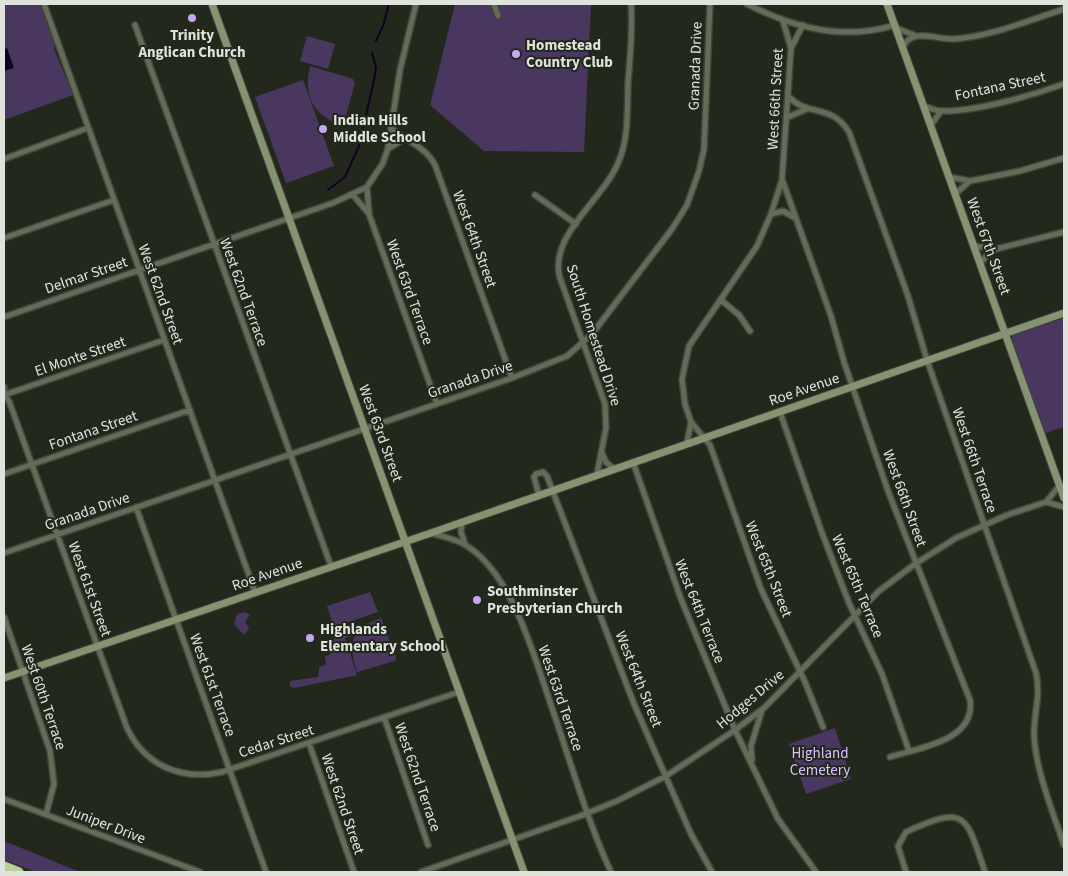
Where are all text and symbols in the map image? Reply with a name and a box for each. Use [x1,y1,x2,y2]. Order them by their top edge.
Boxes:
marker: Trinity Anglican Church [186,12,198,24]
street label: Granada Drive [683,21,708,111]
place label: Trinity Anglican Church [137,25,246,63]
place label: Homestead Country Club [526,35,613,73]
marker: Homestead Country Club [510,48,522,60]
street label: West 66th Street [762,48,789,151]
street label: Fontana Street [953,67,1047,106]
place label: Indian Hills Middle School [333,110,426,148]
marker: Indian Hills Middle School [317,123,329,135]
street label: West 64th Street [447,188,502,291]
street label: West 67th Street [961,195,1016,298]
street label: West 62nd Terrace [214,235,273,349]
street label: West 63rd Terrace [381,237,438,348]
street label: West 62nd Street [133,241,188,347]
street label: Delmar Street [42,251,130,299]
street label: South Homestead Drive [561,262,626,409]
street label: El Monte Street [32,331,128,382]
street label: Granada Drive [425,355,516,404]
street label: Roe Avenue [766,368,842,411]
street label: West 63rd Street [353,382,408,485]
street label: West 66th Terrace [947,405,1002,516]
street label: Fontana Street [46,406,140,455]
street label: West 66th Street [877,447,932,550]
street label: Granada Drive [42,487,133,536]
street label: West 65th Street [740,518,797,620]
street label: West 65th Terrace [826,531,889,641]
street label: West 61st Street [63,539,116,640]
street label: Roe Avenue [229,553,305,596]
street label: West 64th Terrace [669,556,730,666]
place label: Southminster Presbyterian Church [487,581,623,619]
marker: Southminster Presbyterian Church [471,594,483,606]
place label: Highlands Elementary School [320,619,445,657]
street label: West 64th Street [610,628,667,730]
street label: West 61st Terrace [184,631,241,740]
marker: Highlands Elementary School [304,632,316,644]
street label: West 60th Terrace [16,642,71,753]
street label: West 63rd Terrace [533,642,588,754]
street label: Hodges Drive [712,665,789,734]
street label: Cedar Street [236,719,316,763]
street label: West 62nd Terrace [389,720,446,834]
park label: Highland Cemetery [790,743,850,781]
street label: West 62nd Street [315,751,370,857]
street label: Juniper Drive [63,800,149,849]

